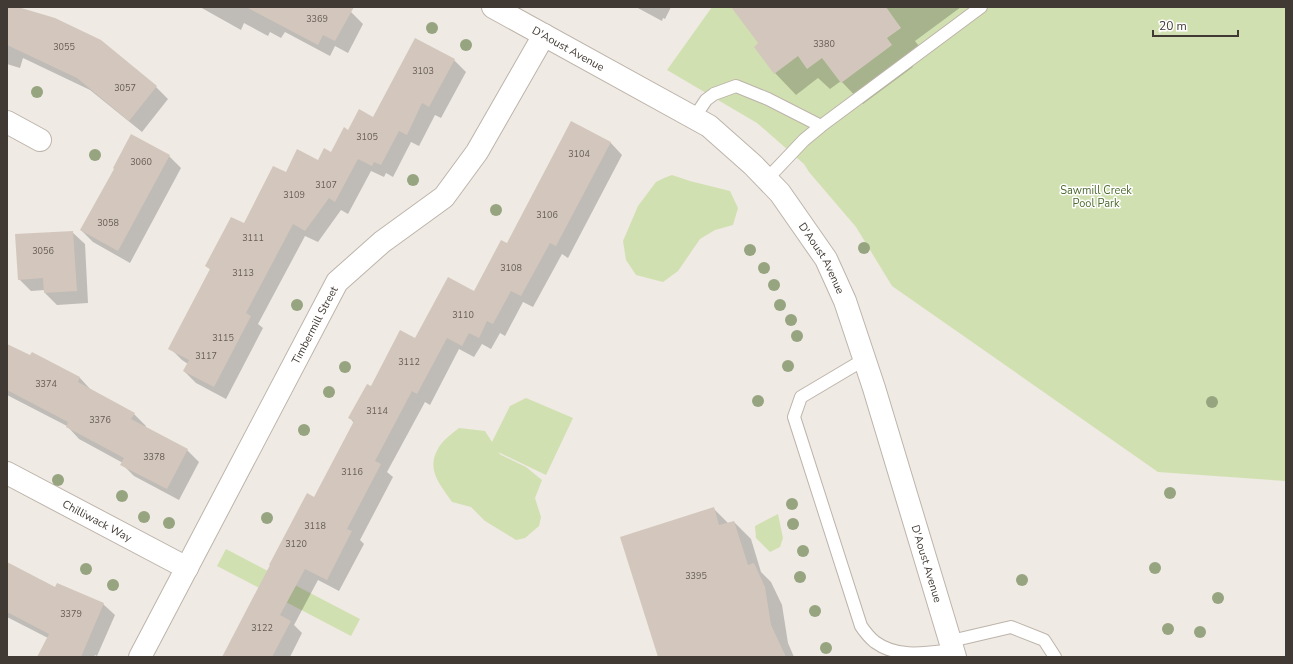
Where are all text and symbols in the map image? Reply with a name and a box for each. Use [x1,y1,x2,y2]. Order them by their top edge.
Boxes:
scale bar [1153,12,1238,38]
house number: 3369 [306,13,328,25]
text: 20 m [1159,18,1187,34]
street label: D'Aoust Avenue [529,23,607,75]
house number: 3380 [813,38,835,50]
house number: 3055 [53,41,75,53]
house number: 3103 [412,65,434,77]
house number: 3057 [114,82,136,94]
house number: 3105 [356,131,378,143]
house number: 3104 [568,148,590,160]
house number: 3060 [130,156,152,168]
house number: 3107 [315,179,337,191]
park label: Sawmill Creek Pool Park [1060,183,1132,211]
house number: 3109 [283,189,305,201]
house number: 3106 [536,209,558,221]
house number: 3058 [97,217,119,229]
street label: D'Aoust Avenue [795,220,848,296]
house number: 3111 [242,232,264,244]
house number: 3056 [32,245,54,257]
house number: 3108 [500,262,522,274]
house number: 3113 [232,267,254,279]
street label: Timbermill Street [288,283,342,367]
house number: 3110 [452,309,474,321]
house number: 3115 [212,332,234,344]
house number: 3117 [195,350,217,362]
house number: 3112 [398,356,420,368]
house number: 3374 [35,378,57,390]
house number: 3114 [366,405,388,417]
house number: 3376 [89,414,111,426]
house number: 3378 [143,451,165,463]
house number: 3116 [341,466,363,478]
street label: Chilliwack Way [60,497,135,546]
house number: 3118 [304,520,326,532]
street label: D'Aoust Avenue [908,523,945,605]
house number: 3120 [285,538,307,550]
house number: 3395 [685,570,707,582]
house number: 3379 [60,608,82,620]
house number: 3122 [251,622,273,634]

